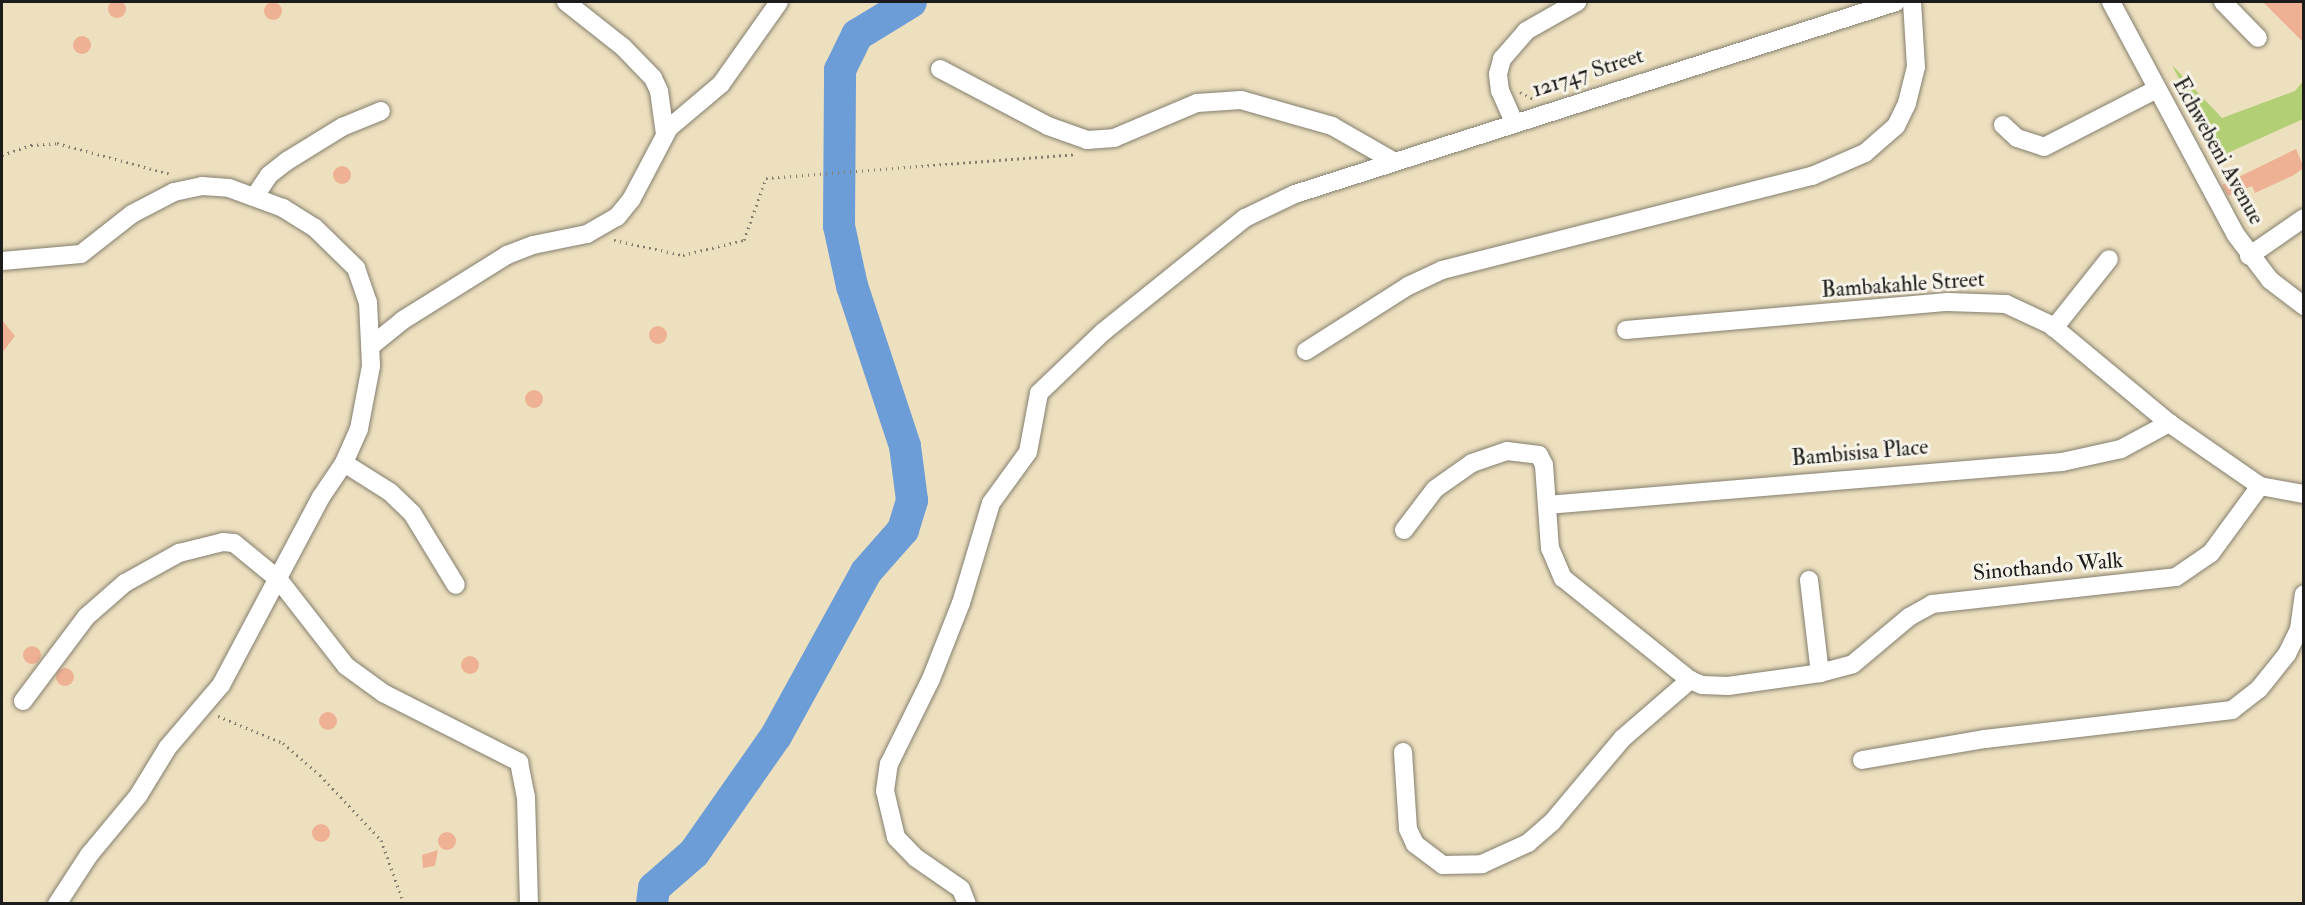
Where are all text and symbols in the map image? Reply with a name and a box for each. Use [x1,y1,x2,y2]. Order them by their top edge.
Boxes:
street label: 121747 Street [1529,43,1647,103]
street label: Echwebeni Avenue [2167,73,2269,229]
street label: Bambakahle Street [1820,266,1986,304]
street label: Bambisisa Place [1790,434,1930,472]
street label: Sinothando Walk [1972,547,2124,587]

